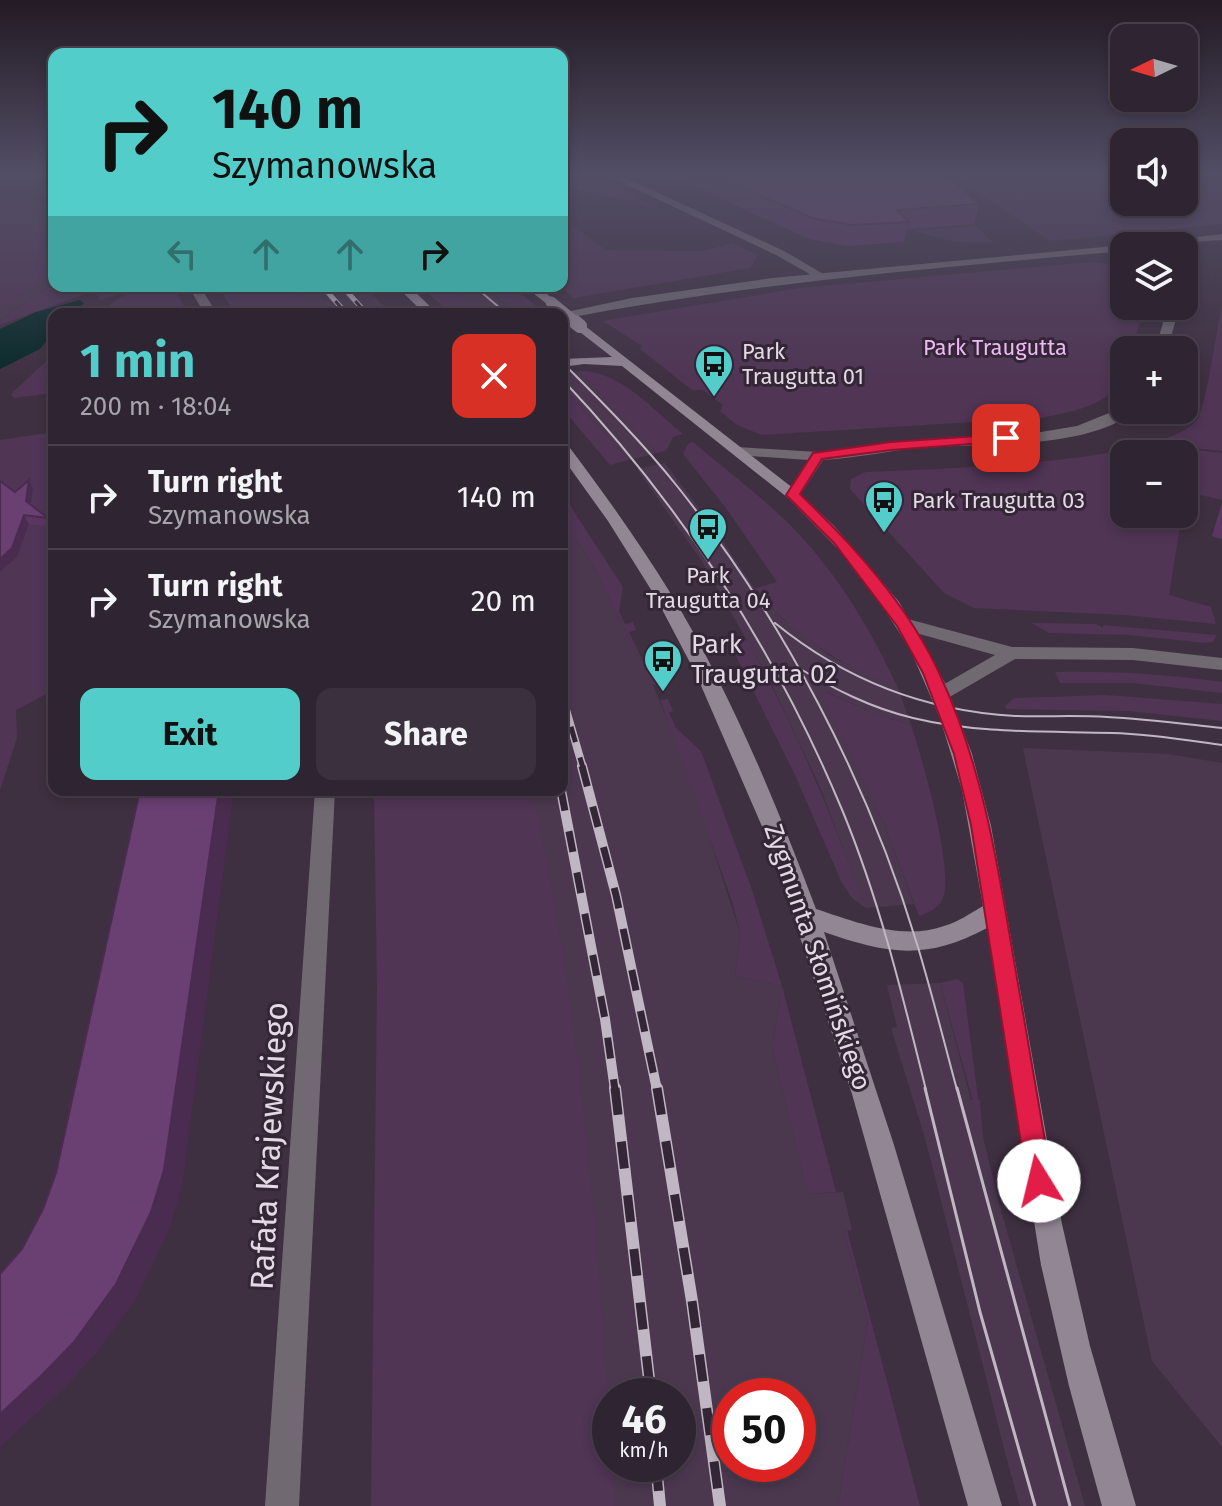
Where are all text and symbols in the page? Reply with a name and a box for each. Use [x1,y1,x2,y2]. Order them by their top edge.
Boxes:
north arrow [1110,24,1198,112]
map controls [1110,24,1198,528]
text: 140 m [212,76,363,143]
icon: right [80,80,184,184]
button: sound [1110,128,1198,216]
text: Szymanowska [212,144,437,188]
icon: left [160,232,204,276]
icon: ahead [244,232,288,276]
icon: ahead [328,232,372,276]
icon: right [412,232,456,276]
button: layers [1110,232,1198,320]
text: 1 min [80,332,195,390]
button: close [452,334,536,418]
park label: Park Traugutta [923,334,1067,361]
button: + [1110,336,1198,424]
place label: Park Traugutta 01 [742,338,864,390]
bus stop icon: Park Traugutta 01 [693,343,735,398]
text: 200 m · 18:04 [80,391,231,422]
pin [972,404,1040,472]
icon: arrive [984,416,1028,460]
button: − [1110,440,1198,528]
text: Turn right [148,464,283,500]
icon: right [80,475,124,519]
text: 140 m [457,479,536,515]
bus stop icon: Park Traugutta 03 [863,479,905,534]
place label: Park Traugutta 03 [912,487,1085,514]
text: Szymanowska [148,500,311,531]
bus stop icon: Park Traugutta 04 [687,506,729,561]
place label: Park Traugutta 04 [646,562,771,614]
text: Turn right [148,568,283,604]
icon: right [80,579,124,623]
text: 20 m [471,583,536,619]
text: Szymanowska [148,604,311,635]
place label: Park Traugutta 02 [691,629,837,690]
bus stop icon: Park Traugutta 02 [642,638,684,693]
button: Exit [80,688,300,780]
button: Share [316,688,536,780]
street label: Zygmunta Słomińskiego [757,820,878,1094]
street label: Rafała Krajewskiego [242,1001,296,1291]
position arrow [997,1139,1081,1223]
speed limit sign: 50 [712,1378,816,1482]
text: 46 [621,1396,667,1444]
text: km/h [619,1438,669,1462]

